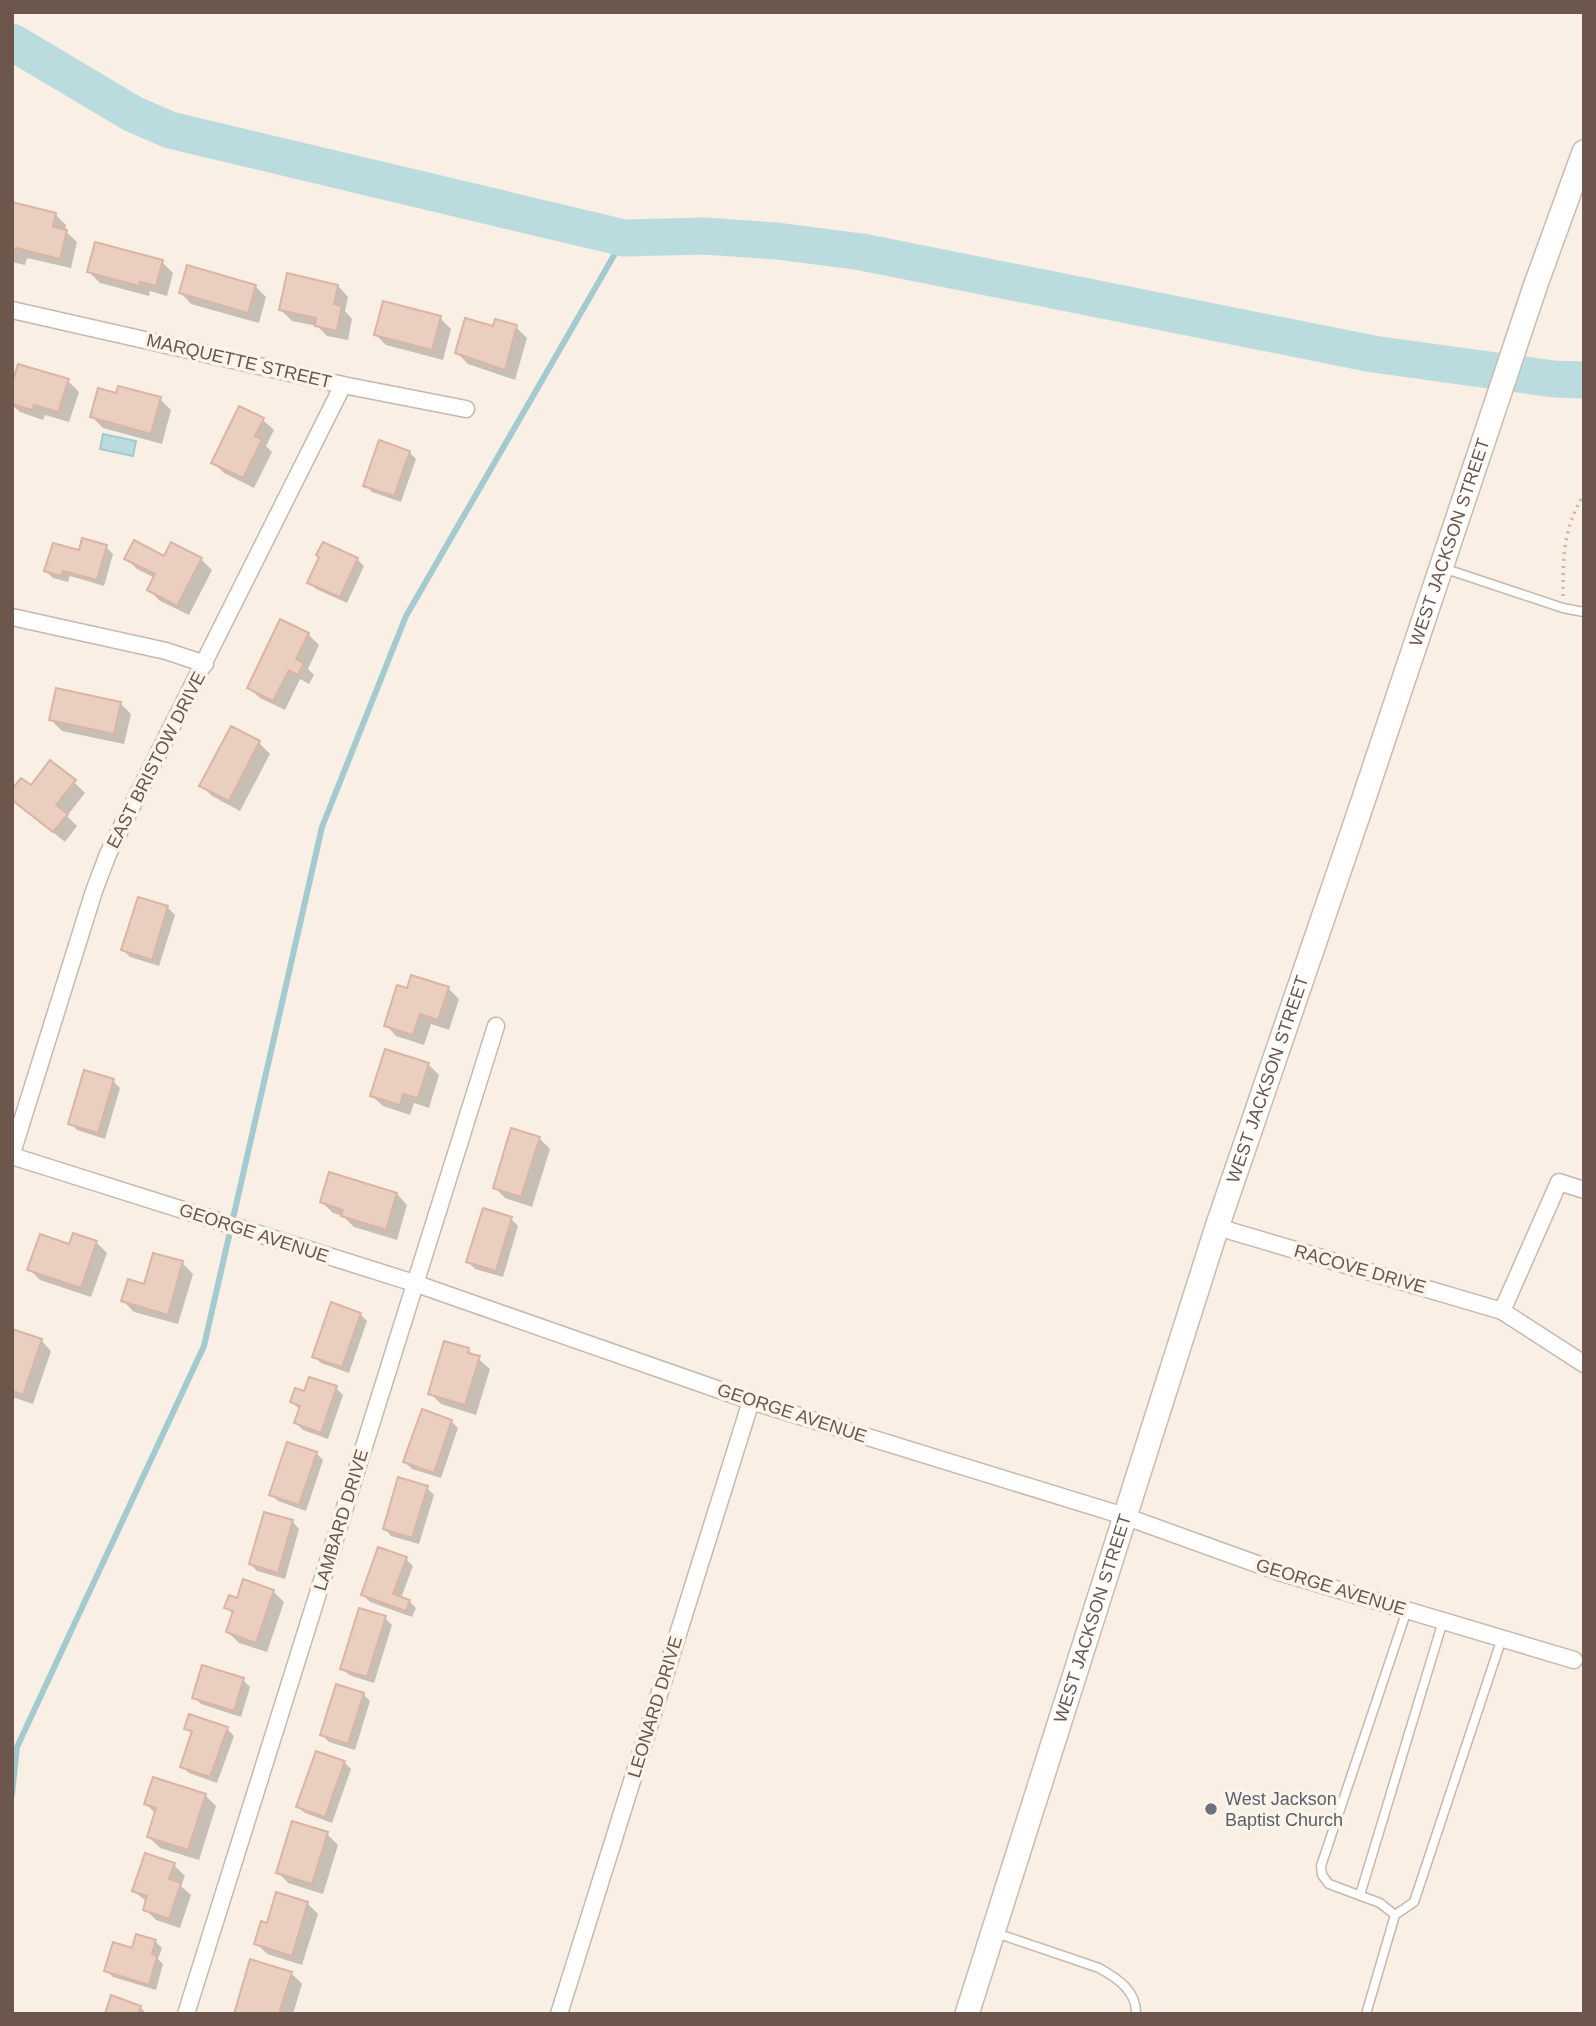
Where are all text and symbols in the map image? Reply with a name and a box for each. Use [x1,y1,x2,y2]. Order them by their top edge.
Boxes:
street label: MARQUETTE STREET [145,330,333,392]
street label: WEST JACKSON STREET [1406,436,1494,649]
street label: EAST BRISTOW DRIVE [103,668,209,852]
street label: WEST JACKSON STREET [1223,973,1312,1185]
street label: GEORGE AVENUE [177,1199,331,1267]
street label: RACOVE DRIVE [1292,1241,1428,1297]
street label: GEORGE AVENUE [715,1379,869,1447]
street label: LAMBARD DRIVE [310,1447,372,1593]
street label: WEST JACKSON STREET [1050,1512,1135,1725]
street label: GEORGE AVENUE [1254,1555,1408,1619]
street label: LEONARD DRIVE [624,1634,686,1780]
place label: West Jackson Baptist Church [1225,1789,1343,1830]
marker: West Jackson Baptist Church [1203,1801,1219,1817]

